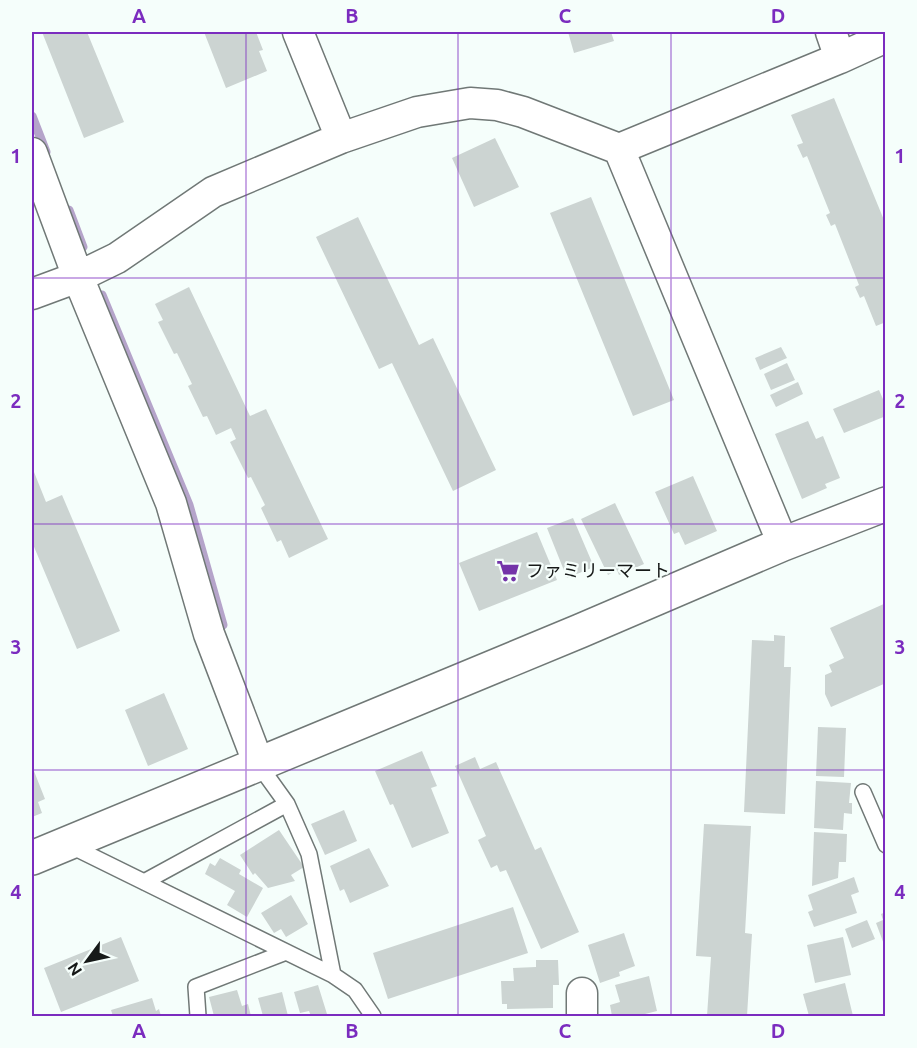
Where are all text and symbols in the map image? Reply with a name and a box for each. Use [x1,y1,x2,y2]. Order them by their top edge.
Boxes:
text: A [132,4,146,27]
text: B [345,4,359,27]
text: C [559,4,572,27]
text: D [771,4,785,27]
text: 1 [10,144,22,167]
text: 1 [894,144,906,167]
text: 2 [10,389,22,412]
text: 2 [894,389,906,412]
supermarket icon: ファミリーマート [495,558,521,584]
place label: ファミリーマート [526,560,670,580]
text: 3 [10,635,22,658]
text: 3 [894,635,906,658]
text: 4 [10,880,22,903]
text: 4 [894,880,906,903]
north arrow [57,931,117,991]
text: N [64,959,85,979]
text: A [132,1019,146,1042]
text: B [345,1019,359,1042]
text: C [559,1019,572,1042]
text: D [771,1019,785,1042]

